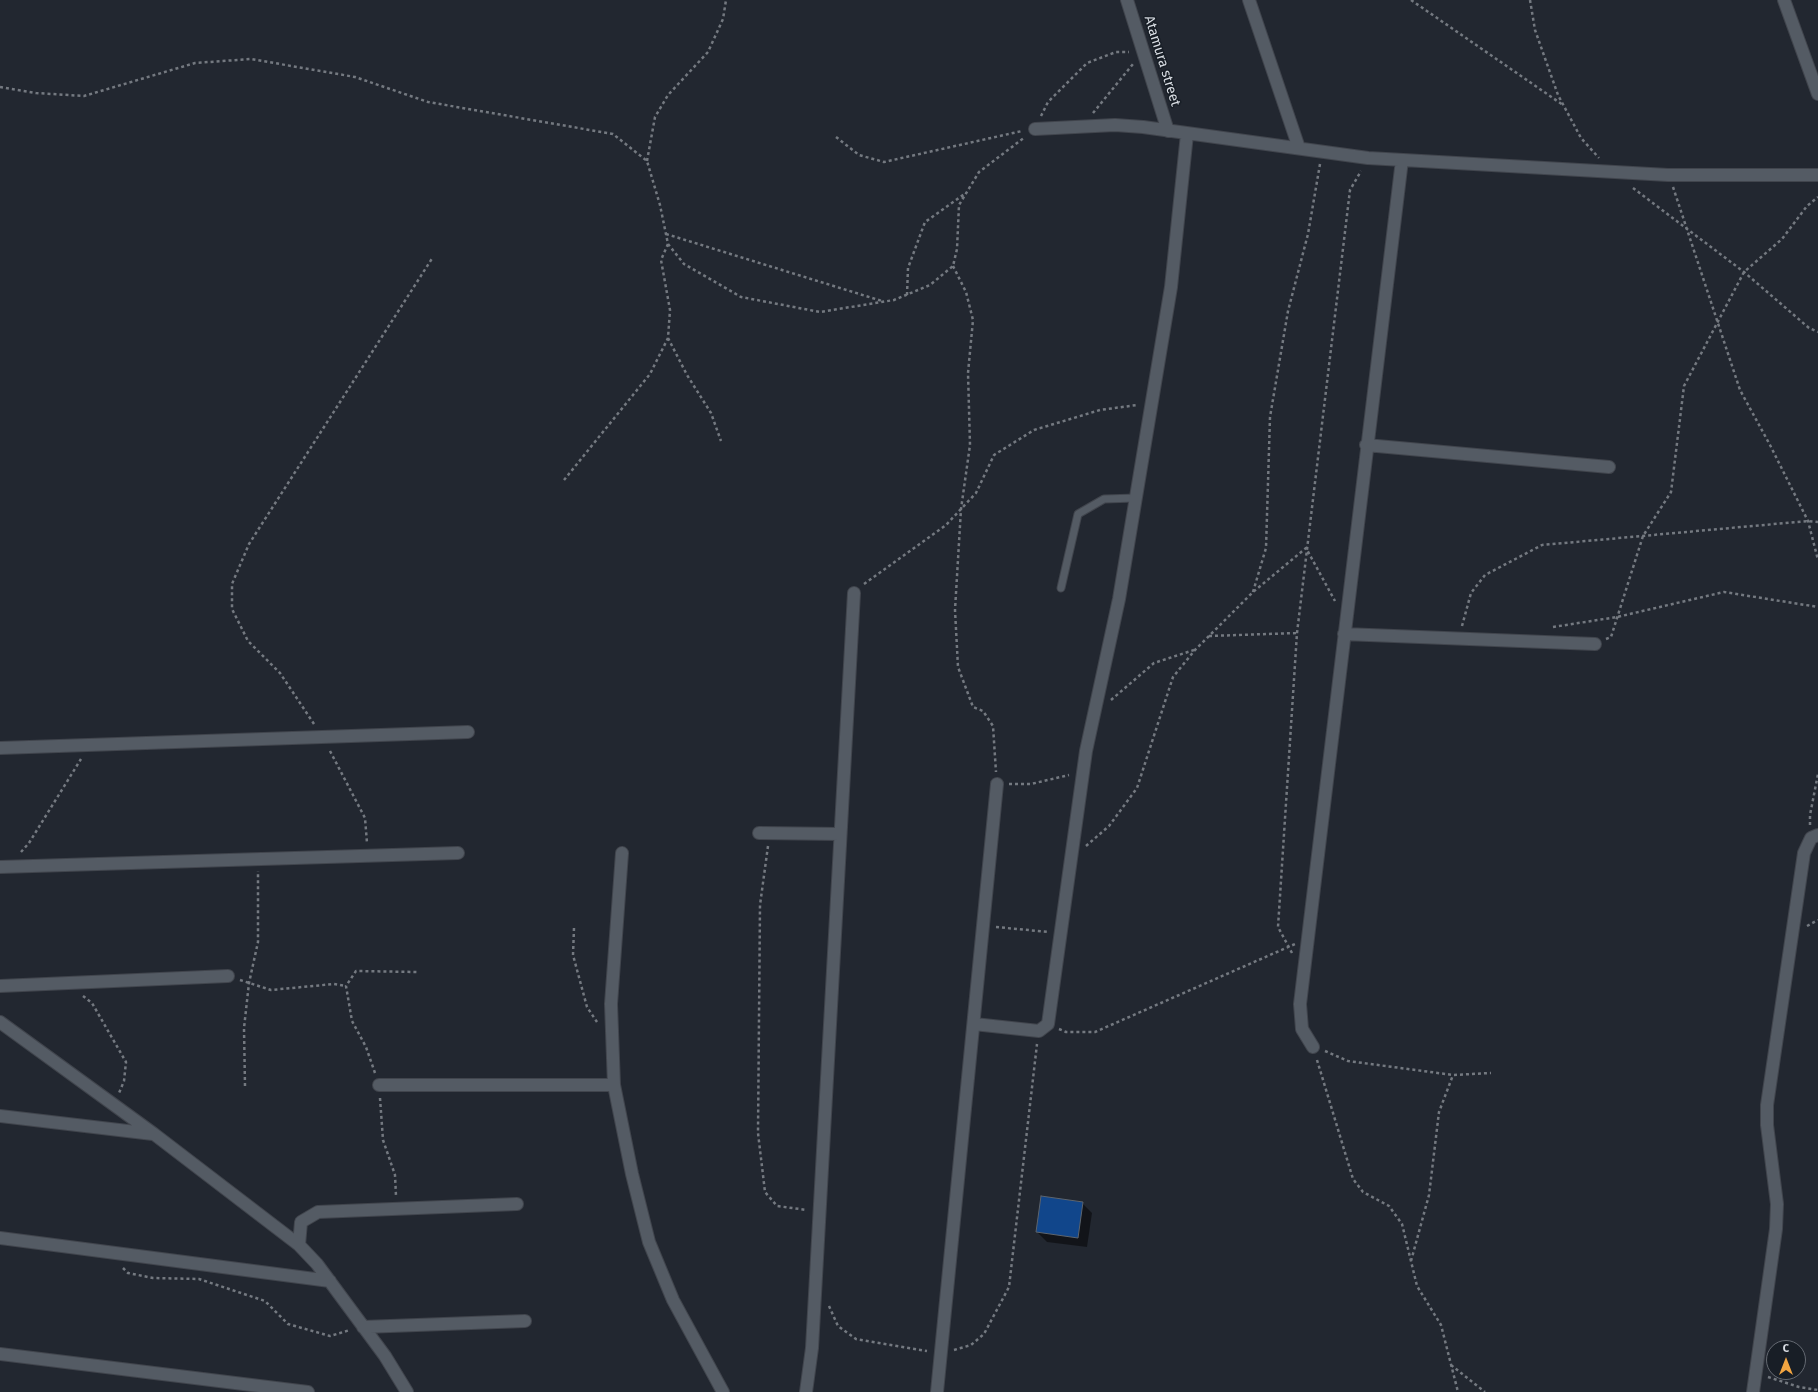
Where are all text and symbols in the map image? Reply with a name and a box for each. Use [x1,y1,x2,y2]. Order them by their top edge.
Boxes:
street label: Atamura street [1140,14,1184,108]
north arrow [1766,1340,1806,1380]
text: С [1783,1342,1789,1355]

